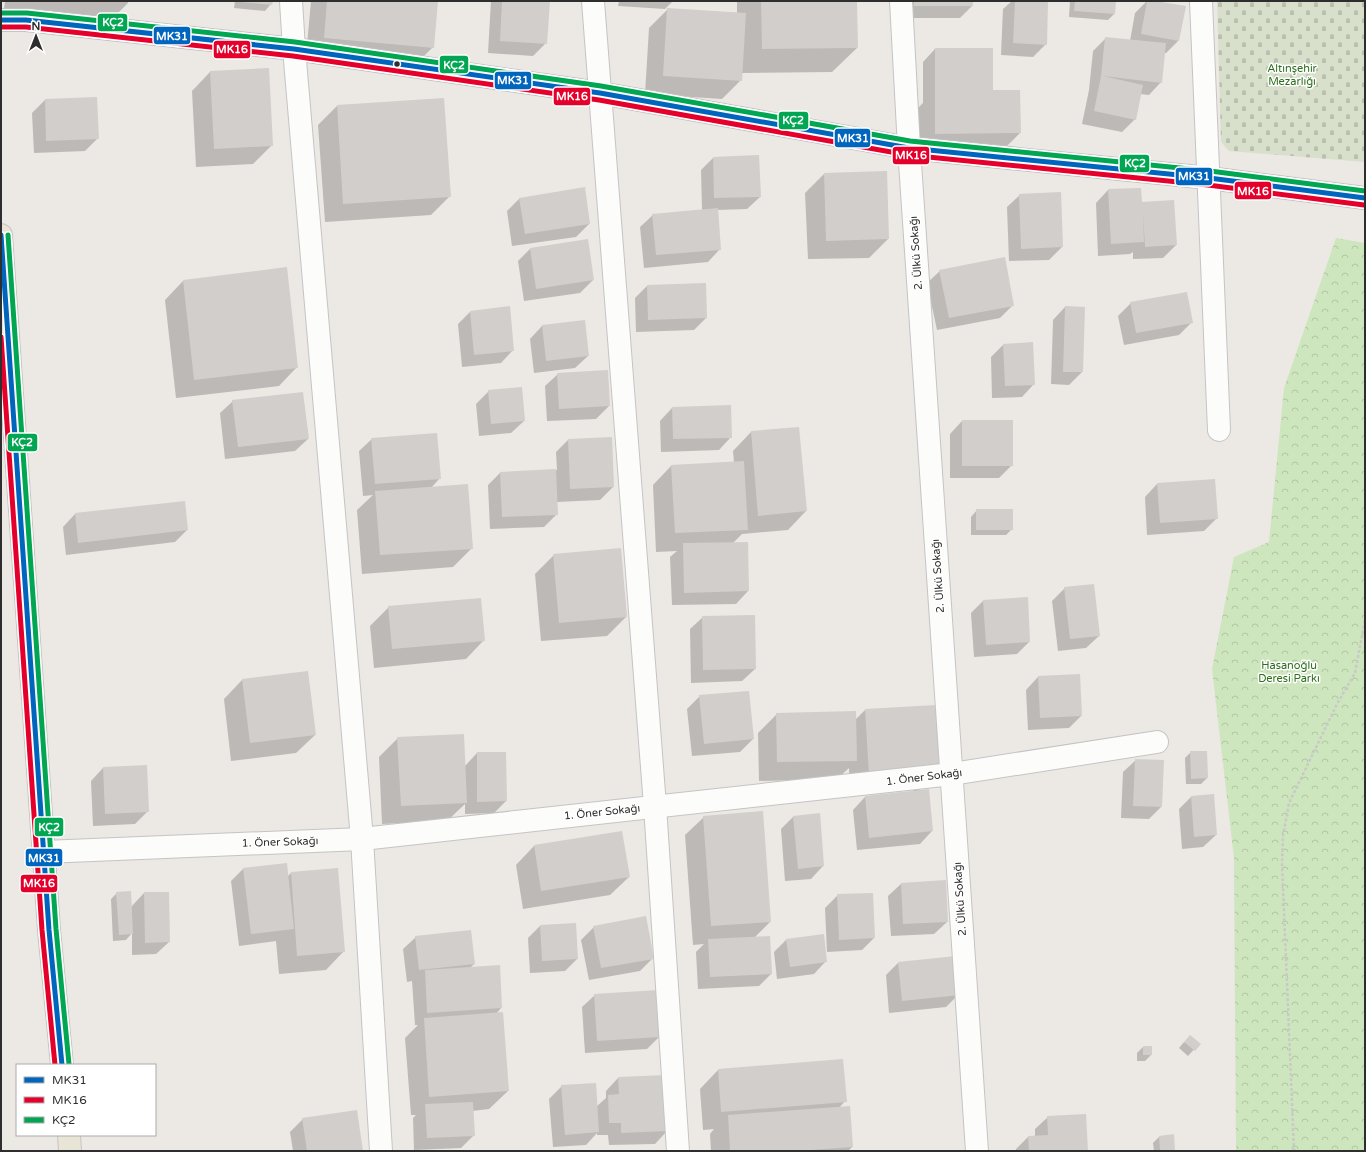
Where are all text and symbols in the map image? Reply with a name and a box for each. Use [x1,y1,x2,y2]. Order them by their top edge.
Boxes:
line badge: KÇ2 [97,13,128,32]
north arrow [16,16,56,56]
text: KÇ2 [102,16,124,30]
text: N [32,20,40,33]
line badge: MK31 [153,26,191,45]
text: MK31 [156,30,188,43]
line badge: MK16 [213,40,251,59]
text: MK16 [216,43,248,56]
line badge: KÇ2 [439,55,469,74]
unlabelled marker [392,59,402,69]
text: KÇ2 [443,59,465,73]
park label: Altınşehir Mezarlığı [1267,62,1318,88]
line badge: MK31 [494,71,532,90]
text: MK31 [497,74,529,87]
line badge: MK16 [553,87,591,106]
text: MK16 [556,90,588,103]
line badge: KÇ2 [778,111,809,130]
text: KÇ2 [782,114,804,128]
line badge: MK31 [834,128,871,148]
text: MK31 [837,132,869,145]
line badge: MK16 [892,146,930,165]
text: MK16 [895,149,927,162]
line badge: KÇ2 [1119,154,1150,173]
text: KÇ2 [1124,157,1146,171]
line badge: MK31 [1175,167,1213,186]
text: MK31 [1178,170,1210,183]
line badge: MK16 [1234,181,1272,200]
text: MK16 [1237,185,1269,198]
street label: 2. Ülkü Sokağı [907,215,925,291]
line badge: KÇ2 [7,433,38,452]
text: KÇ2 [11,436,33,450]
street label: 2. Ülkü Sokağı [929,538,947,614]
park label: Hasanoğlu Deresi Parkı [1258,659,1320,685]
street label: 1. Öner Sokağı [885,766,963,788]
street label: 1. Öner Sokağı [563,802,641,822]
line badge: KÇ2 [34,817,64,837]
text: KÇ2 [38,821,60,835]
street label: 1. Öner Sokağı [241,834,319,850]
line badge: MK31 [25,848,63,867]
text: MK31 [28,852,60,865]
street label: 2. Ülkü Sokağı [951,861,969,937]
line badge: MK16 [20,874,58,893]
text: MK16 [23,877,55,890]
legend [16,1064,156,1136]
text: MK31 [52,1073,87,1087]
text: MK16 [52,1093,87,1107]
text: KÇ2 [52,1113,76,1127]

